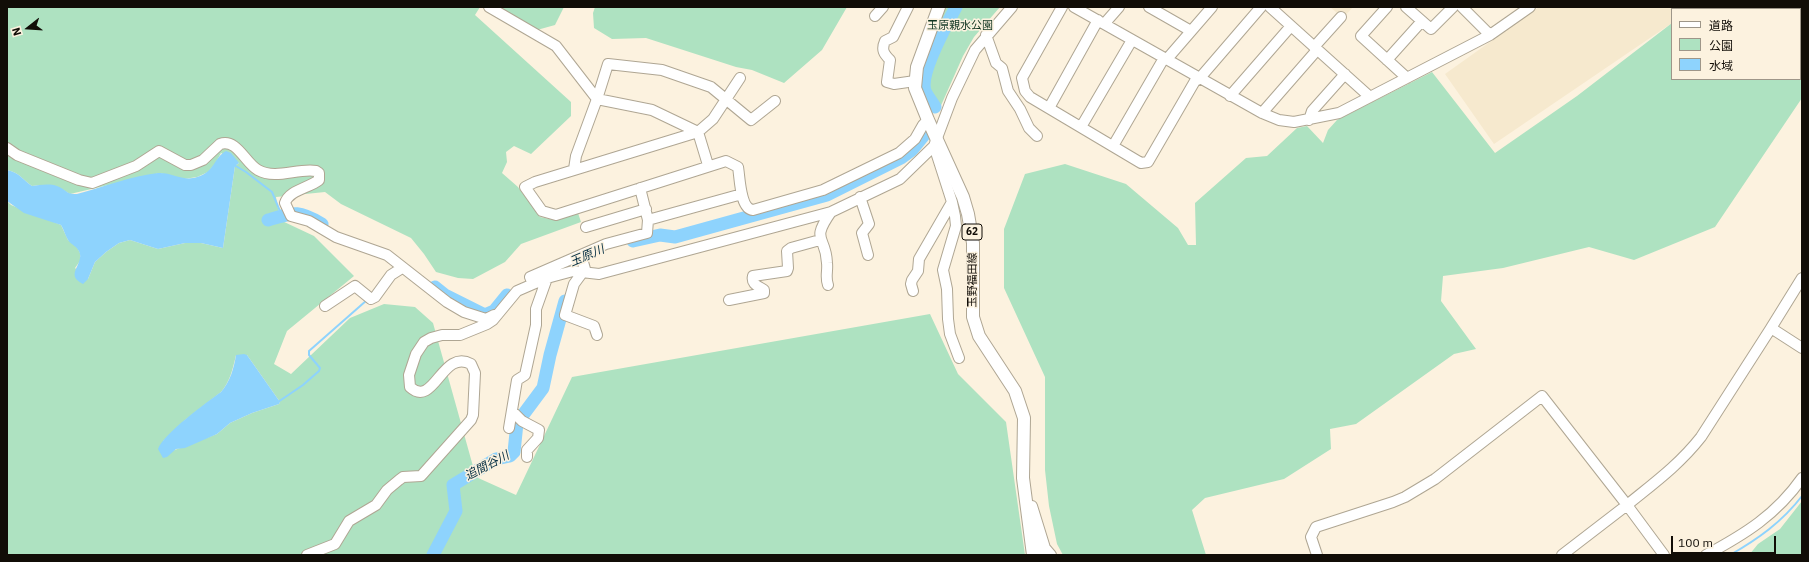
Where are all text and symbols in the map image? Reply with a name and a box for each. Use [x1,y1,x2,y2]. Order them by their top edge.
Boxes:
north arrow [8,8,48,48]
legend [1671,8,1801,80]
text: 道路 [1709,18,1733,33]
park label: 玉原親水公園 [927,19,993,33]
text: N [9,26,24,37]
text: 公園 [1709,38,1733,53]
text: 水域 [1709,58,1733,73]
road number: 62 [962,224,982,240]
water label: 玉原川 [568,242,606,270]
street label: 玉野福田線 [966,253,980,307]
water label: 追間谷川 [462,448,512,484]
scale bar [1673,528,1778,554]
text: 100 m [1678,535,1713,550]

